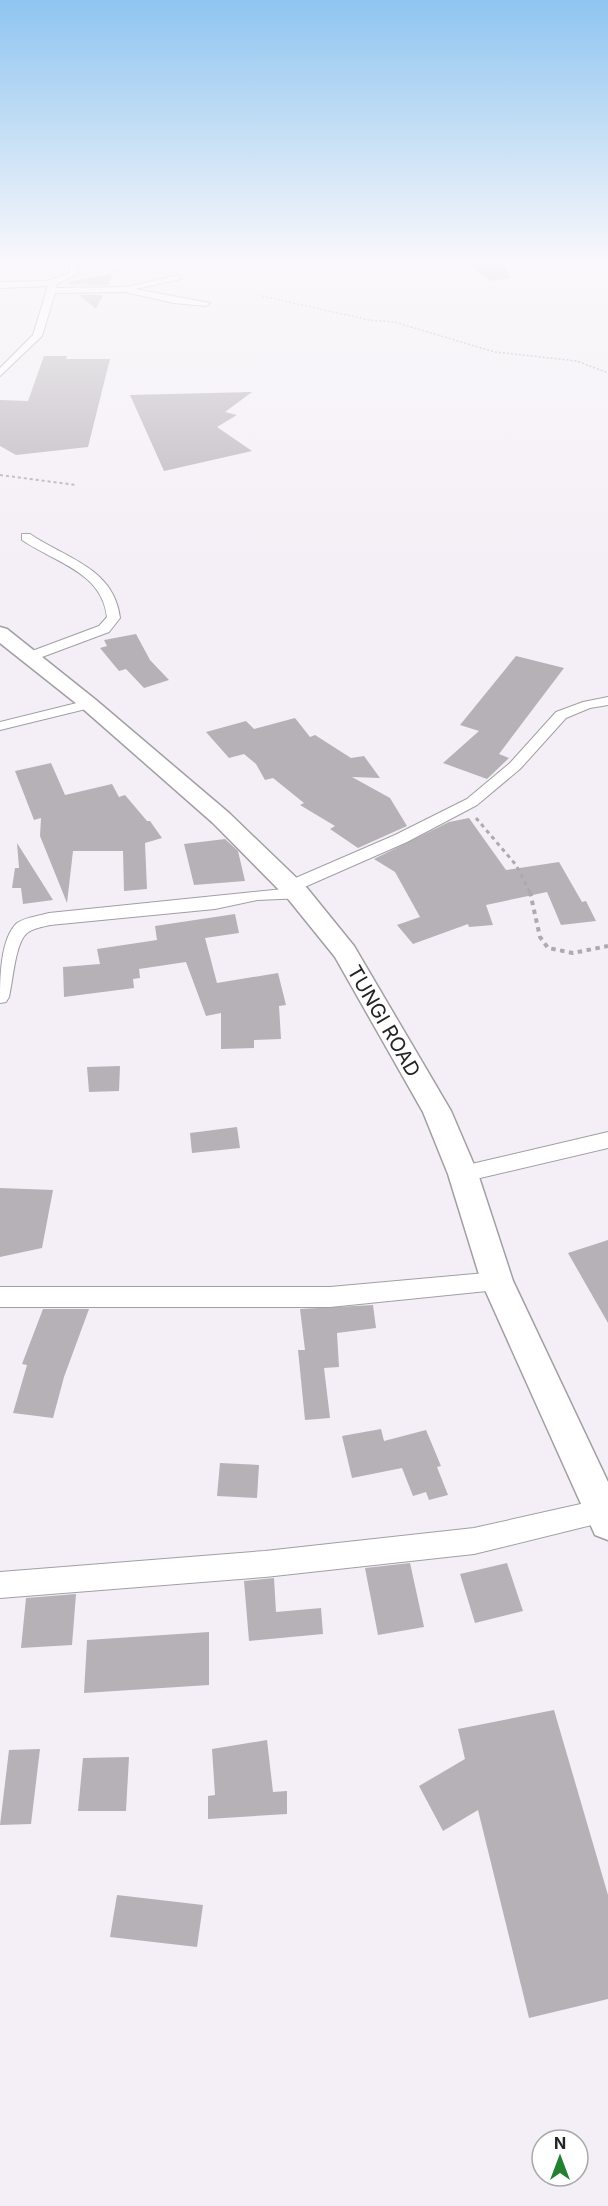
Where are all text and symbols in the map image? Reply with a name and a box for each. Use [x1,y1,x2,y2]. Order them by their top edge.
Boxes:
street label: TUNGI ROAD [342,961,426,1081]
north arrow [530,2128,590,2188]
text: N [554,2133,566,2153]

